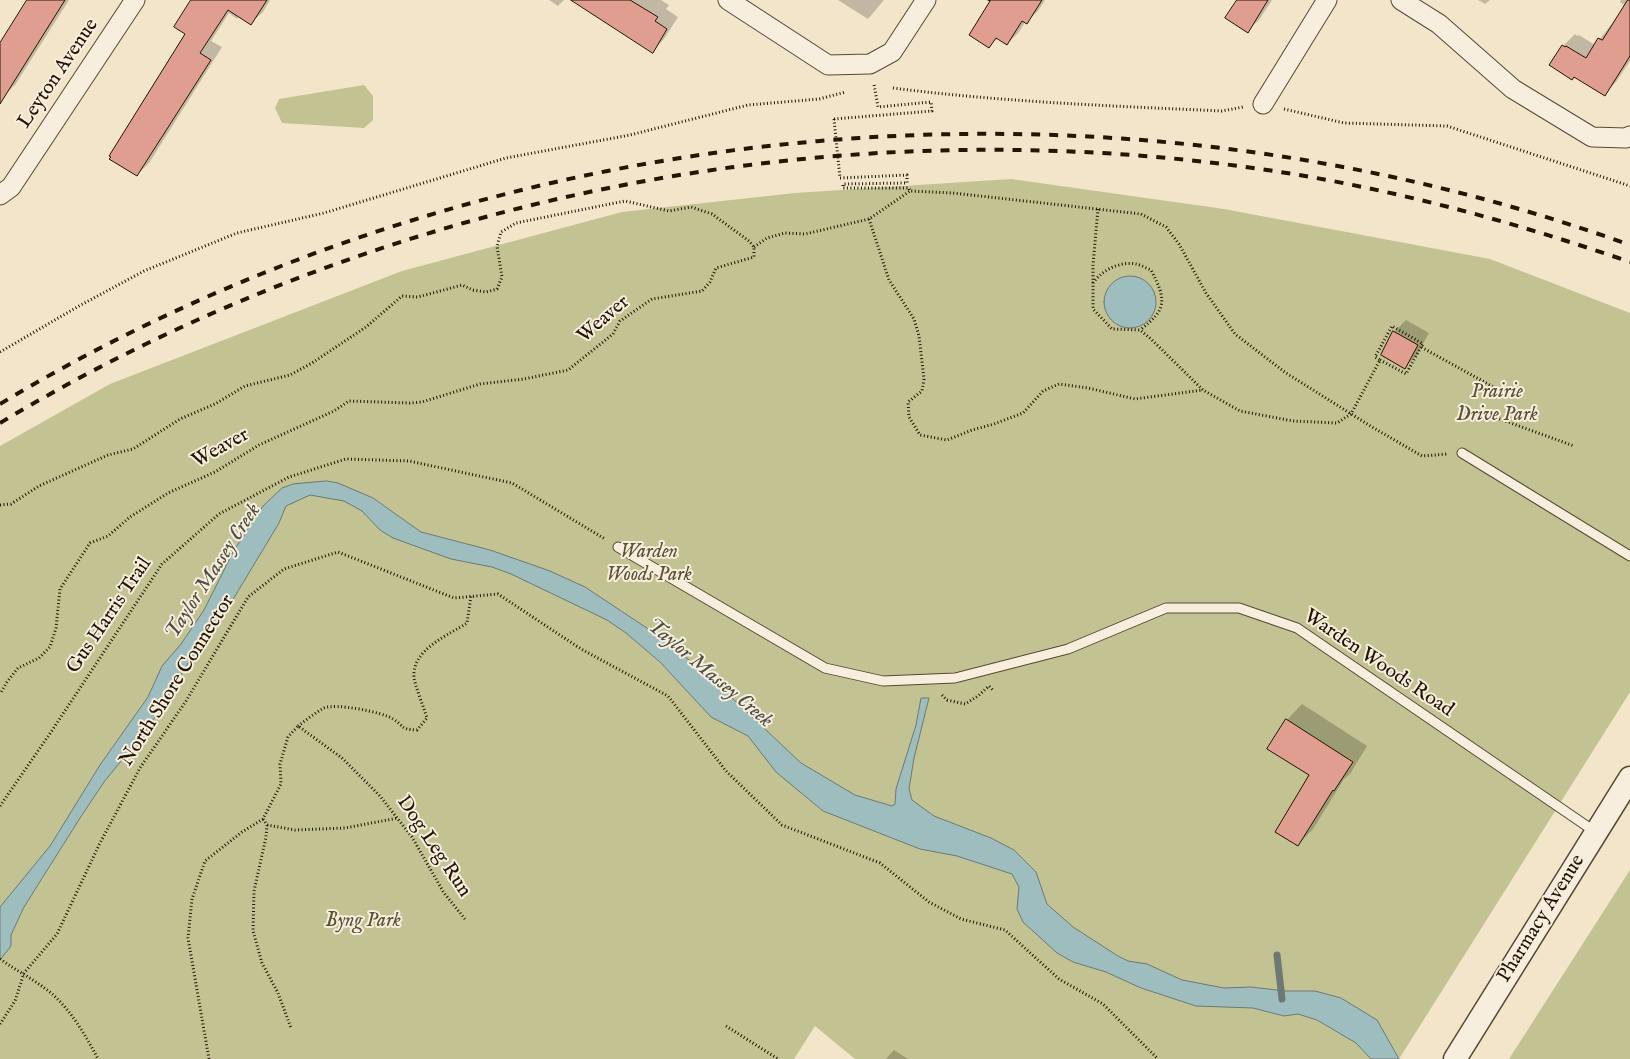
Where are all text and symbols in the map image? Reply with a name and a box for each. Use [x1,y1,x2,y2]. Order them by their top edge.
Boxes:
street label: Leyton Avenue [14,15,104,133]
street label: Weaver [573,291,635,349]
park label: Prairie Drive Park [1456,381,1538,428]
street label: Weaver [189,424,253,474]
water label: Taylor Massey Creek [161,499,267,645]
park label: Warden Woods Park [606,541,692,588]
street label: Gus Harris Trail [62,553,158,679]
street label: North Shore Connector [115,591,241,771]
street label: Warden Woods Road [1299,605,1457,723]
water label: Taylor Massey Creek [641,614,777,734]
street label: Dog Leg Run [390,792,476,902]
street label: Pharmacy Avenue [1493,851,1591,987]
park label: Byng Park [325,910,401,934]

